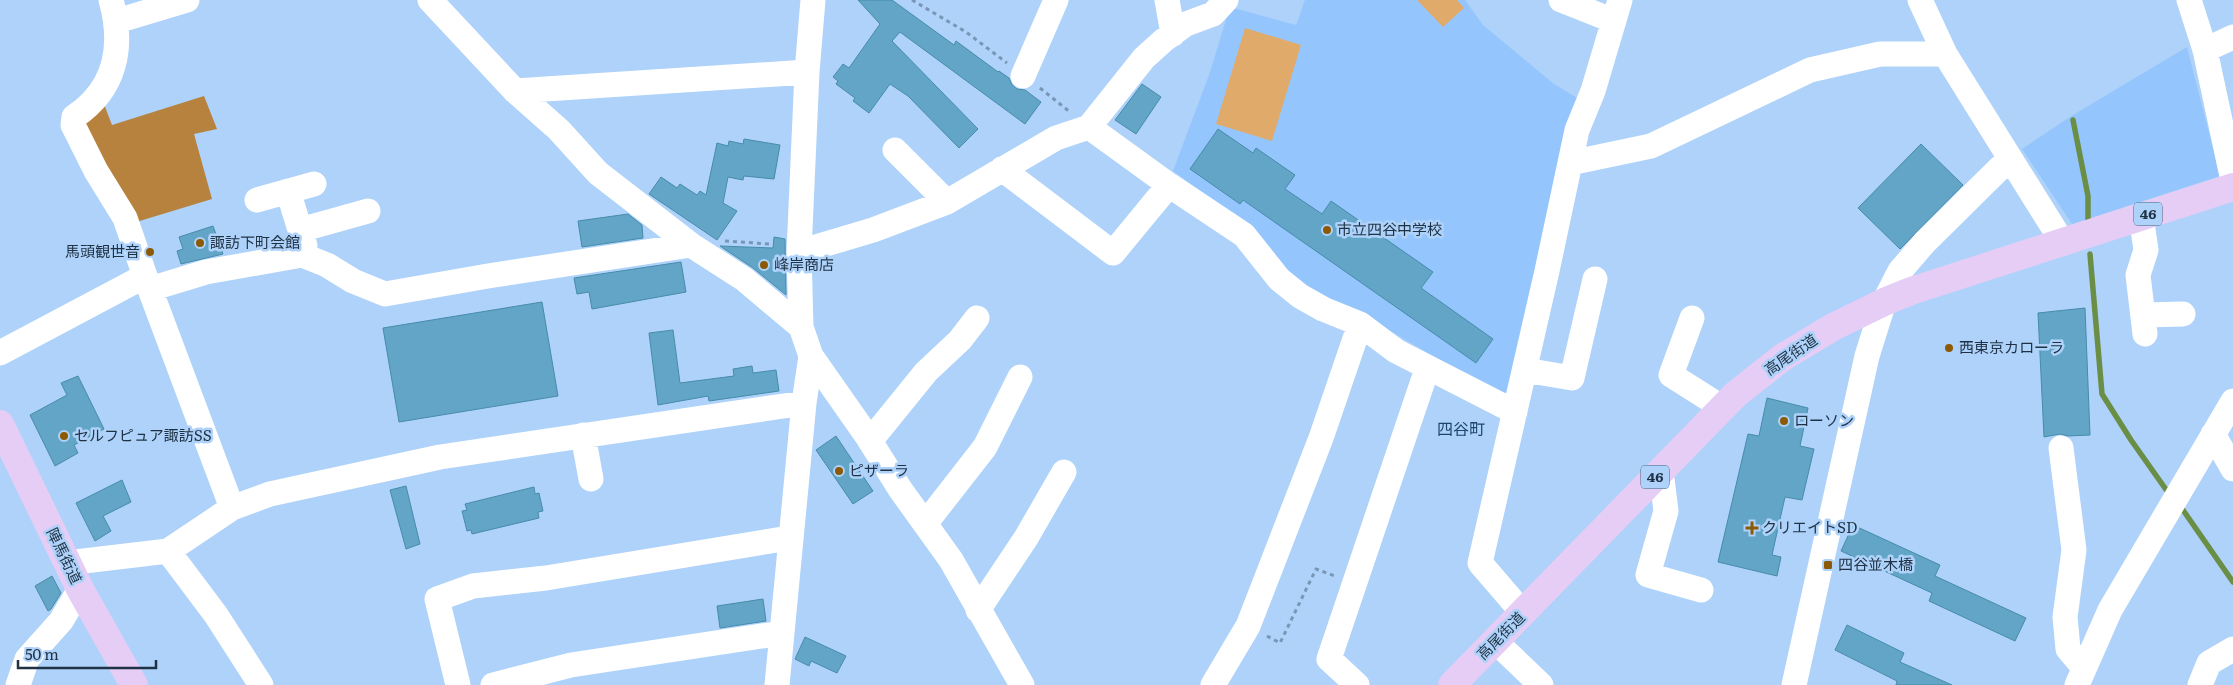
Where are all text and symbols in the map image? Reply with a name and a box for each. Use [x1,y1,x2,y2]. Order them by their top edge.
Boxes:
road number: 46 [2134,202,2162,225]
place label: 市立四谷中学校 [1337,217,1442,240]
marker: 市立四谷中学校 [1321,224,1333,236]
place label: 諏訪下町会館 [210,230,300,253]
marker: 諏訪下町会館 [194,237,206,249]
place label: 馬頭観世音 [65,239,140,262]
marker: 馬頭観世音 [144,246,156,258]
place label: 峰岸商店 [774,252,834,275]
marker: 峰岸商店 [758,259,770,271]
street label: 高尾街道 [1759,327,1821,380]
place label: 西東京カローラ [1959,335,2064,358]
marker: 西東京カローラ [1943,342,1955,354]
place label: ローソン [1794,408,1854,431]
marker: ローソン [1778,415,1790,427]
district label: 四谷町 [1437,416,1485,440]
place label: セルフピュア諏訪SS [74,423,212,446]
marker: セルフピュア諏訪SS [58,430,70,442]
place label: ピザーラ [849,458,909,481]
marker: ピザーラ [833,465,845,477]
road number: 46 [1641,466,1669,488]
place label: クリエイトSD [1762,515,1857,538]
marker: クリエイトSD [1746,522,1758,534]
street label: 陣馬街道 [42,523,89,587]
place label: 四谷並木橋 [1838,552,1913,575]
marker: 四谷並木橋 [1822,559,1834,571]
street label: 高尾街道 [1471,606,1529,664]
scale bar [18,638,155,670]
text: 50 m [25,642,59,665]

